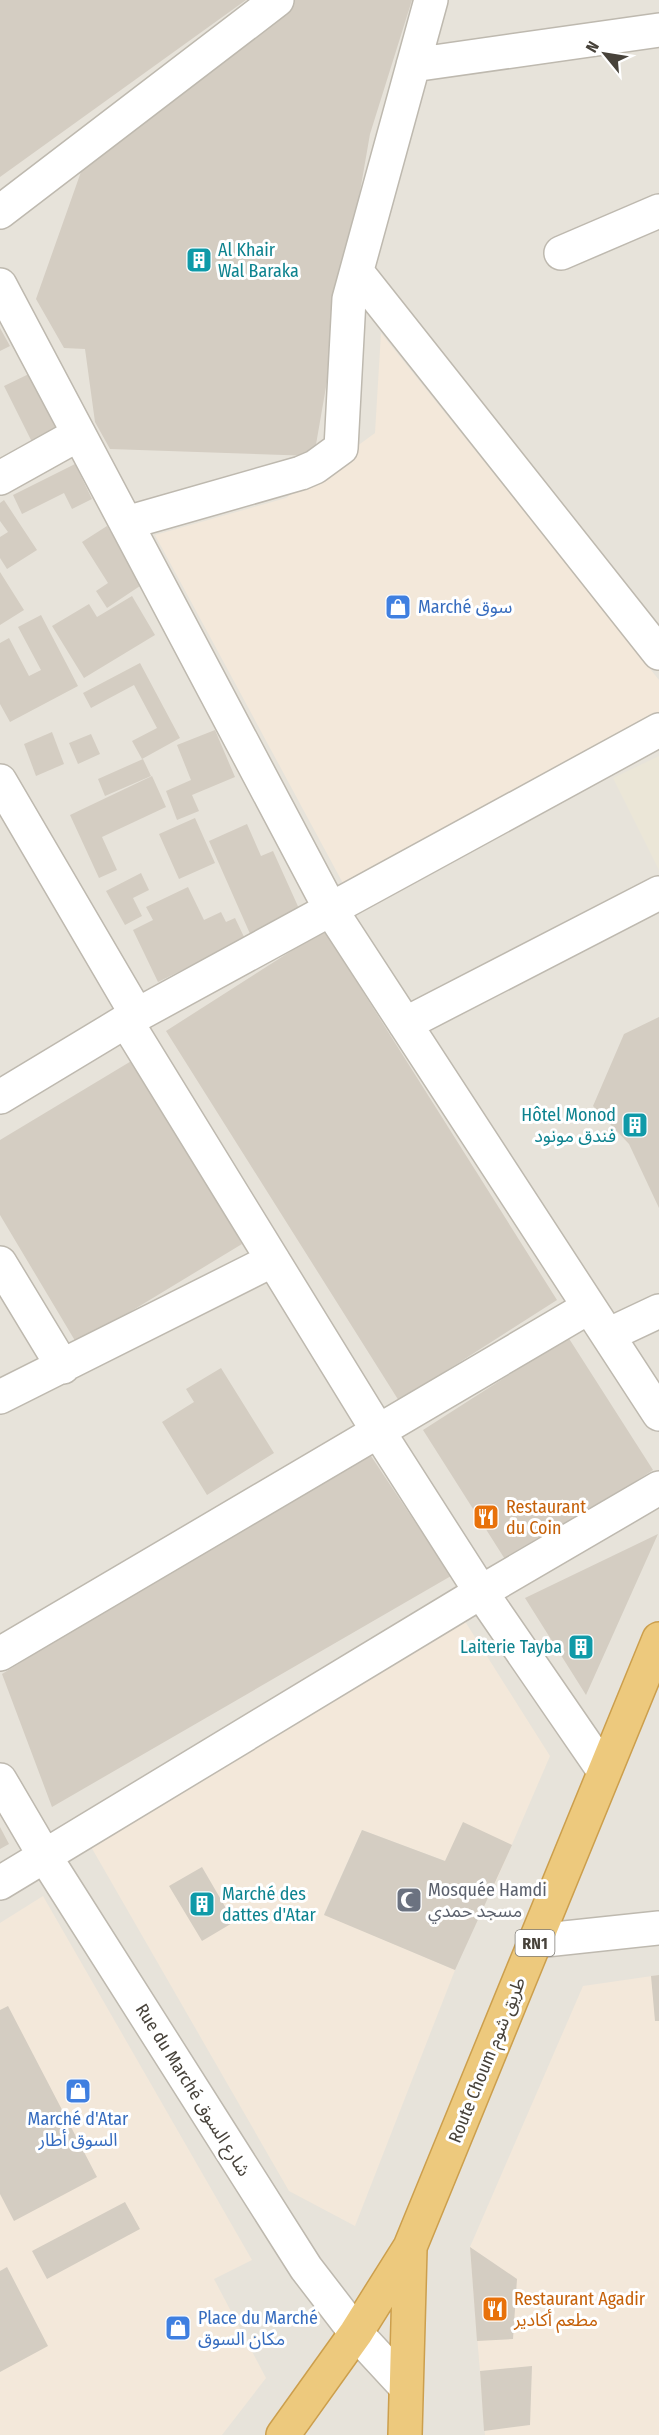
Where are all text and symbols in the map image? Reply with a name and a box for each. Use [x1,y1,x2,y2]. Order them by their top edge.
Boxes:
north arrow [575,24,635,84]
text: N [582,38,603,56]
place label: Al Khair Wal Baraka [218,239,299,282]
building icon: Al Khair Wal Baraka [184,245,214,275]
shop icon: Marché سوق [383,592,413,622]
place label: Marché سوق [418,596,512,618]
place label: Hôtel Monod فندق مونود [521,1104,616,1147]
building icon: Hôtel Monod فندق مونود [620,1110,650,1140]
place label: Restaurant du Coin [506,1496,586,1539]
restaurant icon: Restaurant du Coin [471,1502,501,1532]
building icon: Laiterie Tayba [566,1632,596,1662]
place label: Laiterie Tayba [460,1636,562,1658]
place label: Mosquée Hamdi مسجد حمدي [428,1879,547,1924]
place label: Marché des dattes d'Atar [222,1883,317,1926]
mosque icon: Mosquée Hamdi مسجد حمدي [394,1885,424,1915]
building icon: Marché des dattes d'Atar [187,1889,217,1919]
road number: RN1 [516,1930,554,1956]
street label: Route Choum طريق شوم [444,1974,533,2147]
street label: Rue du Marché شارع السوق [128,2000,255,2182]
shop icon: Marché d'Atar السوق أطار [63,2076,93,2106]
place label: Marché d'Atar السوق أطار [28,2108,129,2151]
place label: Restaurant Agadir مطعم أكادير [513,2288,646,2333]
restaurant icon: Restaurant Agadir مطعم أكادير [480,2294,510,2324]
place label: Place du Marché مكان السوق [198,2307,318,2350]
shop icon: Place du Marché مكان السوق [163,2313,193,2343]

